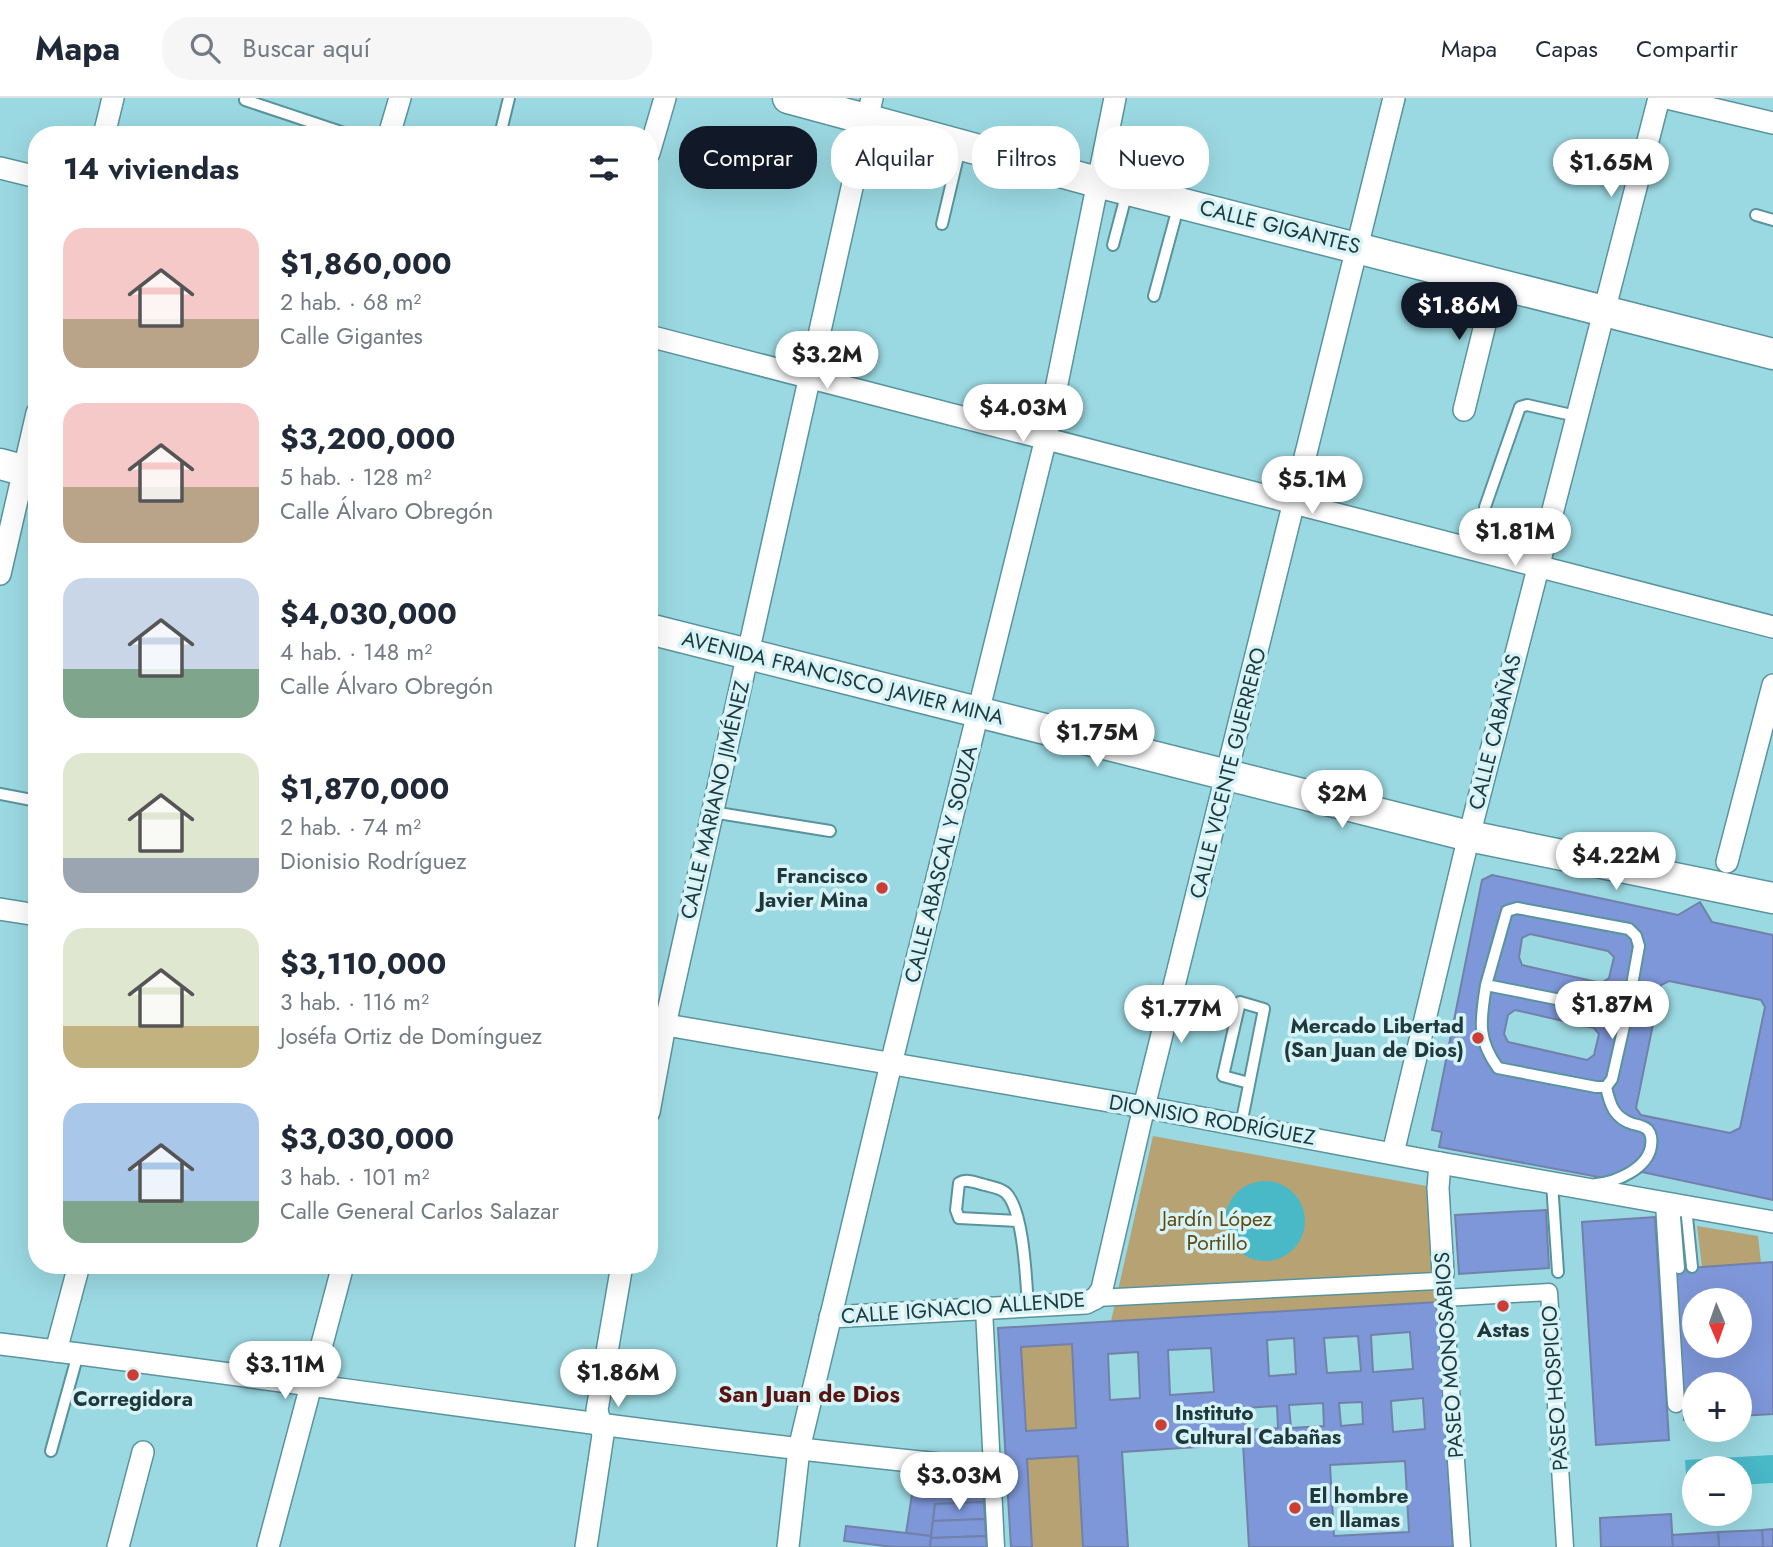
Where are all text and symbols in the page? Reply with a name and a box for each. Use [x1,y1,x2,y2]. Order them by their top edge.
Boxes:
search box [162,17,652,80]
text: Mapa [35,25,120,72]
icon: search [186,29,224,67]
text: Buscar aquí [242,29,370,67]
text: Mapa [1441,31,1497,66]
text: Capas [1535,31,1598,66]
text: Compartir [1636,31,1738,66]
chip: Comprar [679,126,817,189]
chip: Alquilar [831,126,958,189]
chip: Filtros [972,126,1080,189]
chip: Nuevo [1094,126,1209,189]
pin: $1.65M [1554,140,1668,199]
text: $1.65M [1569,145,1653,179]
text: 14 viviendas [63,147,239,190]
icon: filters [585,149,623,187]
street label: CALLE GIGANTES [1196,193,1364,261]
text: $1,860,000 [280,242,452,285]
icon: home [119,256,203,340]
pin: $1.86M [1402,282,1516,342]
text: 2 hab. · 68 m² [280,285,421,319]
text: $1.86M [1417,288,1501,322]
text: Calle Gigantes [280,319,423,353]
pin: $3.2M [778,331,876,391]
text: $3.2M [791,337,863,371]
pin: $4.03M [966,384,1080,444]
text: $4.03M [979,390,1067,424]
text: $3,200,000 [280,417,455,460]
icon: home [119,431,203,515]
pin: $5.1M [1263,456,1361,516]
text: 5 hab. · 128 m² [280,460,431,494]
text: $5.1M [1278,462,1346,496]
text: Calle Álvaro Obregón [280,494,493,528]
pin: $1.81M [1458,508,1572,568]
text: $1.81M [1475,514,1555,548]
text: $4,030,000 [280,592,457,635]
icon: home [119,606,203,690]
street label: AVENIDA FRANCISCO JAVIER MINA [679,623,1007,733]
text: 4 hab. · 148 m² [280,635,432,669]
street label: CALLE VICENTE GUERRERO [1182,644,1274,902]
street label: CALLE CABAÑAS [1461,651,1529,813]
text: Calle Álvaro Obregón [280,669,493,703]
street label: CALLE MARIANO JIMÉNEZ [673,677,757,922]
pin: $1.75M [1040,710,1154,769]
text: $1.75M [1056,715,1138,749]
street label: CALLE ABASCAL Y SOUZA [897,742,985,986]
text: $1,870,000 [280,767,449,810]
pin: $2M [1308,770,1376,830]
text: $2M [1317,776,1367,810]
icon: home [119,781,203,865]
text: 2 hab. · 74 m² [280,810,421,844]
pin: $4.22M [1559,832,1673,892]
text: $4.22M [1572,838,1660,872]
text: Dionisio Rodríguez [280,844,467,878]
place label: Francisco Javier Mina [754,861,868,915]
marker: Francisco Javier Mina [874,880,890,896]
text: $3,110,000 [280,942,446,985]
icon: home [119,956,203,1040]
pin: $1.87M [1555,982,1669,1041]
text: 3 hab. · 116 m² [280,985,429,1019]
pin: $1.77M [1124,986,1238,1045]
text: $1.87M [1571,987,1653,1021]
text: $1.77M [1140,991,1222,1025]
place label: Mercado Libertad (San Juan de Dios) [1284,1011,1464,1065]
text: Joséfa Ortiz de Domínguez [280,1019,542,1053]
marker: Mercado Libertad (San Juan de Dios) [1470,1030,1486,1046]
street label: DIONISIO RODRÍGUEZ [1107,1087,1318,1153]
text: $3,030,000 [280,1117,454,1160]
icon: home [119,1131,203,1215]
text: 3 hab. · 101 m² [280,1160,429,1194]
text: Calle General Carlos Salazar [280,1194,559,1228]
park label: Jardín López Portillo [1159,1204,1272,1258]
street label: PASEO MONOSABIOS [1427,1251,1471,1459]
street label: CALLE IGNACIO ALLENDE [840,1285,1086,1331]
north arrow [1682,1288,1752,1358]
map controls [1682,1288,1752,1526]
marker: Astas [1495,1298,1511,1314]
street label: PASEO HOSPICIO [1534,1304,1576,1472]
place label: Astas [1476,1315,1530,1345]
pin: $3.11M [228,1342,342,1401]
text: $3.11M [245,1347,325,1381]
pin: $1.86M [561,1350,675,1409]
text: $1.86M [576,1355,660,1389]
marker: Corregidora [125,1367,141,1383]
button: + [1682,1372,1752,1442]
district label: San Juan de Dios [718,1377,900,1411]
place label: Corregidora [73,1384,193,1414]
place label: Instituto Cultural Cabañas [1175,1398,1342,1452]
marker: Instituto Cultural Cabañas [1153,1417,1169,1433]
pin: $3.03M [902,1452,1016,1512]
button: − [1682,1456,1752,1526]
text: $3.03M [916,1458,1002,1492]
place label: El hombre en llamas [1309,1481,1409,1535]
marker: El hombre en llamas [1287,1500,1303,1516]

